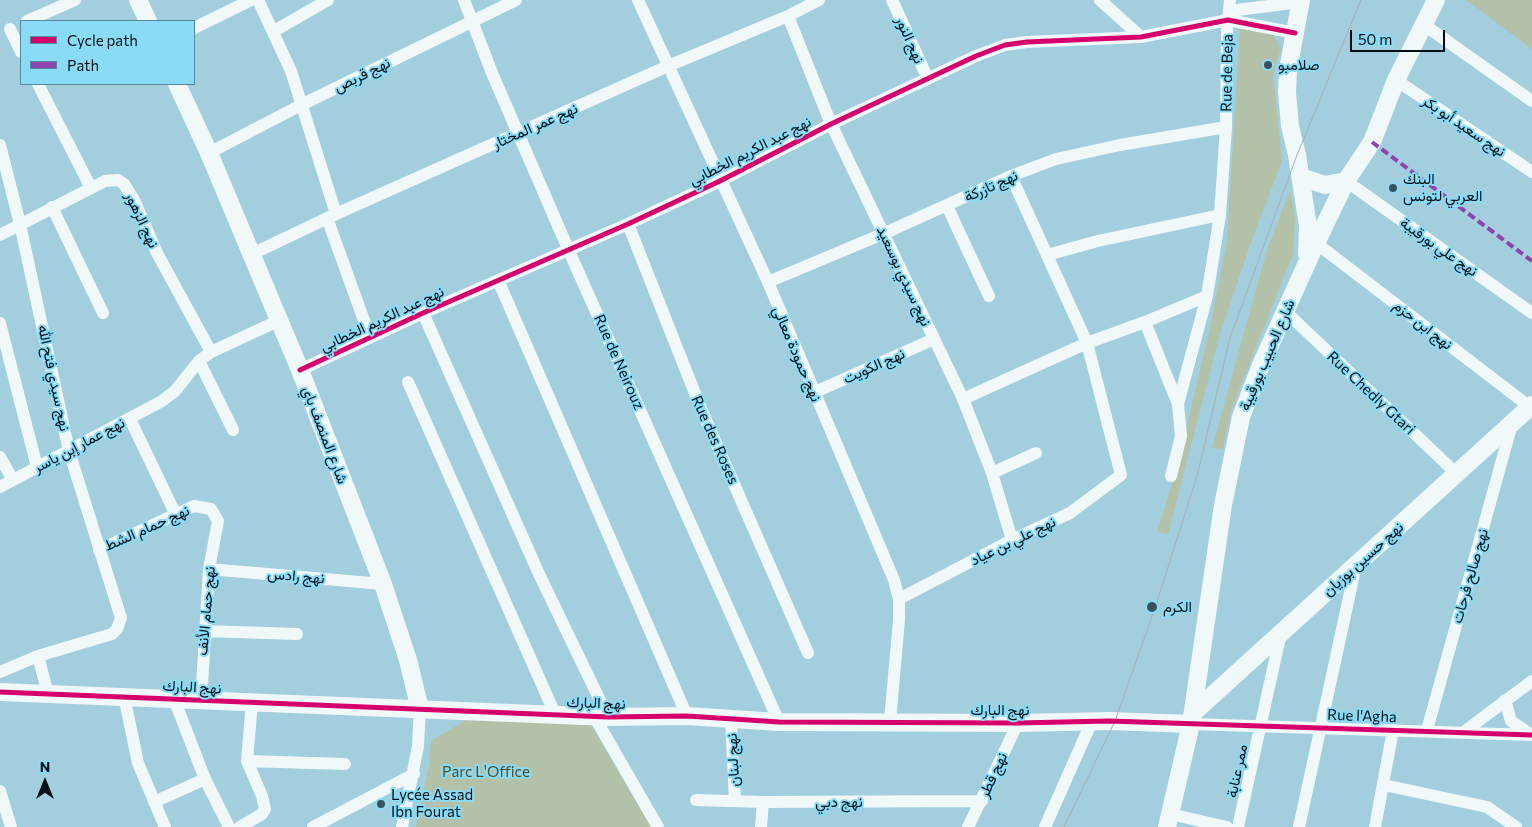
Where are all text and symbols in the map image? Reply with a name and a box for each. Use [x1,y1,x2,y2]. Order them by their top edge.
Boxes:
street label: نهج النور [892,14,928,66]
legend [20,20,195,85]
scale bar [1352,20,1447,52]
text: 50 m [1358,30,1392,48]
text: Cycle path [67,31,138,49]
street label: Rue de Beja [1217,34,1237,112]
street label: نهج قربص [331,54,393,96]
text: Path [67,56,99,74]
place label: صلامبو [1278,56,1319,74]
marker: صلامبو [1262,59,1274,71]
street label: نهج سعيد أبو بكر [1419,91,1509,161]
street label: نهج عمر المختار [490,99,580,153]
street label: نهج عبد الكريم الخطابي [686,112,814,190]
street label: نهج تازركة [961,166,1021,206]
place label: البنك العربي لتونس [1403,170,1482,205]
marker: البنك العربي لتونس [1387,182,1399,194]
street label: نهج الزهور [121,189,163,251]
street label: نهج علي بورقيبة [1397,214,1481,280]
street label: نهج سيدي بوسعيد [873,223,935,329]
street label: نهج عبد الكريم الخطابي [317,282,447,356]
street label: نهج ابن حزم [1390,296,1456,354]
street label: شارع الحبيب بورقيبة [1235,297,1299,413]
street label: نهج حمودة معالي [769,304,825,404]
street label: Rue de Neirouz [590,312,648,412]
street label: نهج سيدي فتح الله [34,323,74,433]
street label: نهج الكويت [840,344,908,388]
street label: Rue Chedly Gtari [1323,348,1419,438]
street label: شارع المنصف باي [298,384,352,486]
street label: Rue des Roses [687,393,743,487]
street label: نهج عمار إبن ياسر [30,413,128,477]
street label: نهج حمام الشط [102,501,192,555]
street label: نهج علي بن عياد [967,513,1059,569]
street label: نهج حسين بوزيان [1319,518,1407,600]
street label: نهج صالح فرحات [1448,527,1492,625]
street label: نهج رادس [267,565,325,587]
street label: نهج حمام الأنف [193,566,219,656]
place label: الكرم [1163,598,1192,616]
marker: الكرم [1145,600,1159,614]
street label: نهج البارك [162,676,222,698]
street label: نهج البارك [566,693,626,713]
street label: نهج البارك [970,701,1030,719]
street label: Rue l'Agha [1327,706,1397,726]
street label: نهج لبنان [723,733,743,787]
street label: ممر عنابة [1223,743,1251,799]
street label: نهج قطر [975,750,1011,800]
north arrow [20,757,70,807]
text: N [40,758,50,775]
park label: Parc L'Office [442,763,530,781]
place label: Lycée Assad Ibn Fourat [391,786,473,821]
street label: نهج دبي [815,793,863,811]
marker: Lycée Assad Ibn Fourat [375,798,387,810]

